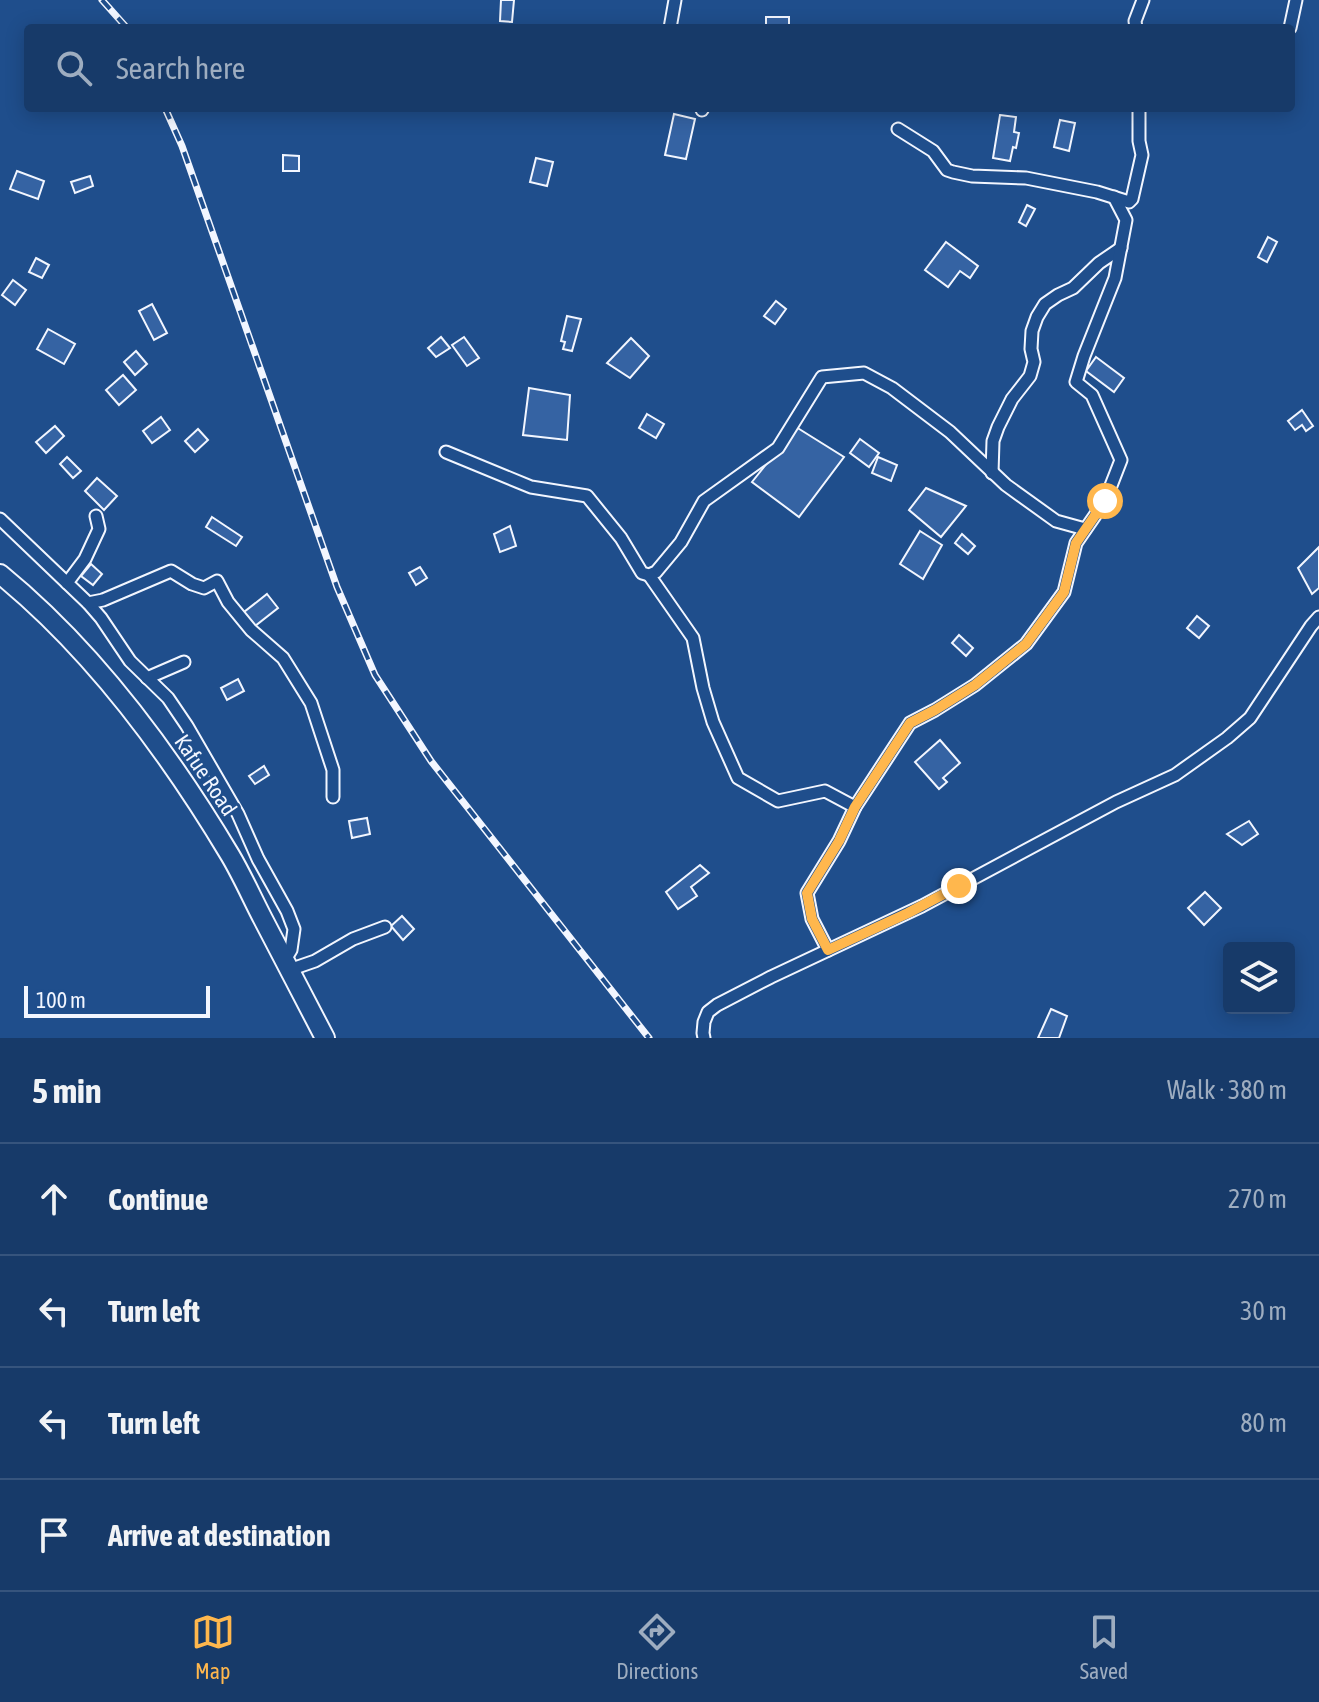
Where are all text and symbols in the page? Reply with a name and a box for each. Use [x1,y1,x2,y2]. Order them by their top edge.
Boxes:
search box [24,24,1295,112]
icon: search [52,46,96,90]
text: Search here [116,51,245,85]
route start [1087,483,1123,519]
street label: Kafue Road [169,729,243,821]
route end [941,868,977,904]
map controls [1223,942,1295,1014]
button: layers [1223,942,1295,1014]
scale bar [24,982,210,1018]
text: 100 m [36,987,86,1013]
text: 5 min [32,1071,101,1110]
text: Walk · 380 m [1167,1075,1287,1105]
icon: ahead [32,1177,76,1221]
text: Continue [108,1182,208,1216]
text: 270 m [1228,1184,1287,1214]
icon: left [32,1289,76,1333]
text: Turn left [108,1294,200,1328]
text: 30 m [1240,1296,1287,1326]
icon: left [32,1401,76,1445]
text: Turn left [108,1406,200,1440]
text: 80 m [1240,1408,1287,1438]
icon: arrive [32,1513,76,1557]
text: Arrive at destination [108,1518,330,1552]
tab: Map [191,1610,235,1684]
tab: Directions [616,1610,698,1684]
tab: Saved [1080,1610,1128,1684]

